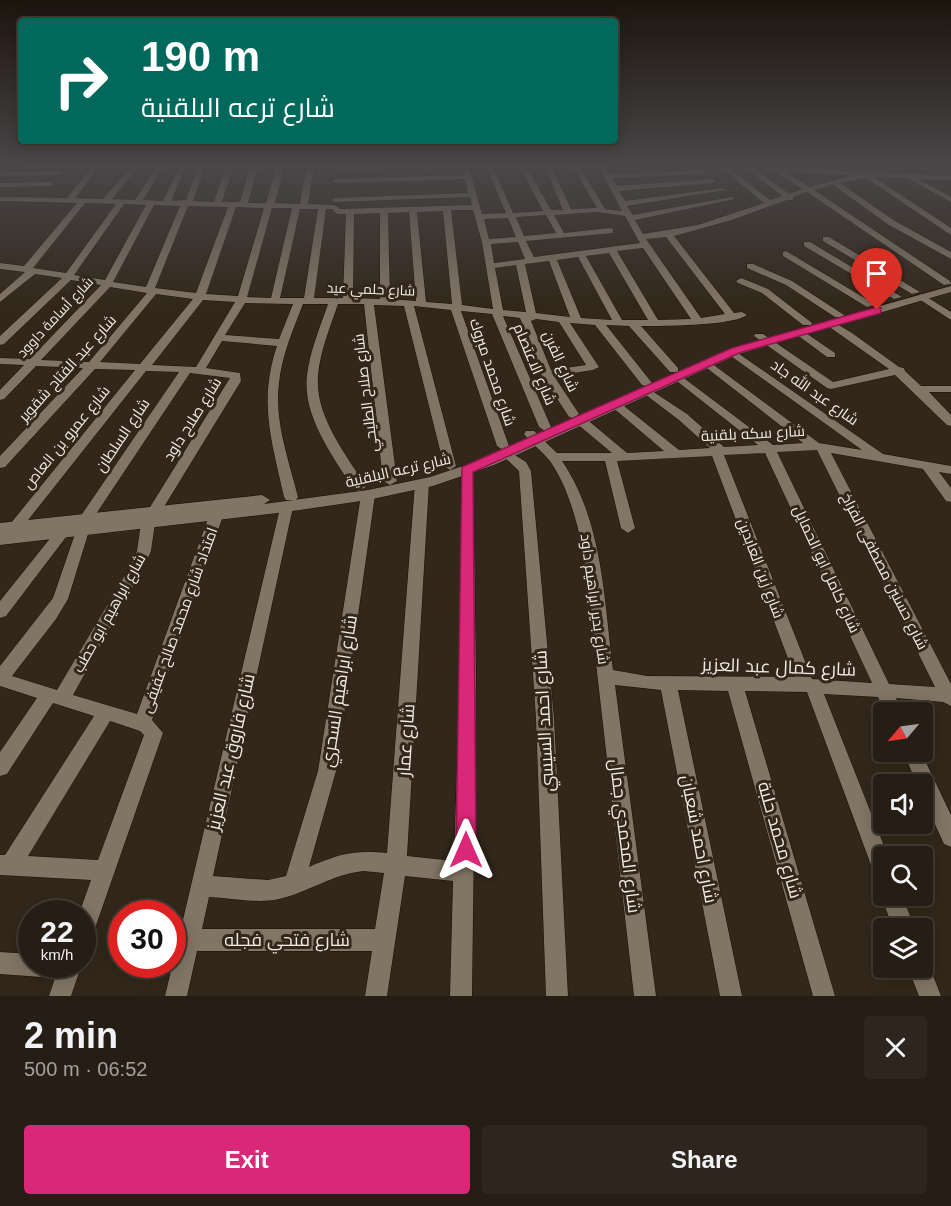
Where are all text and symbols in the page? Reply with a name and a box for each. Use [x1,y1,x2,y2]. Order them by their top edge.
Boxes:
text: 190 m [141,33,260,80]
icon: right [42,42,120,120]
text: شارع ترعه البلقنية [141,93,335,123]
pin [851,248,902,310]
icon: arrive [860,257,893,290]
street label: شارع أسامة داوود [13,273,97,361]
street label: شارع حلمي عيد [326,279,416,303]
street label: شارع عبد الفتاح شقوير [14,311,121,427]
street label: شارع محمد مبروك [464,316,519,429]
street label: شارع الاعتصام [507,321,560,408]
street label: شارع الفرن [537,328,583,396]
street label: شارع صلاح الطليحي [349,332,385,453]
street label: شارع عبد الله جاد [766,355,863,431]
street label: شارع صلاح داود [160,374,227,465]
street label: شارع عمرو بن العاص [19,382,115,494]
street label: شارع السلطان [91,395,155,476]
street label: شارع سكه بلقنية [701,422,806,447]
street label: شارع ترعه البلقنية [344,450,453,493]
street label: شارع حسنين مصطفى الفراخ [835,490,932,654]
street label: شارع كامل ابو الحمايل [787,503,864,637]
street label: شارع زين العابدين [731,516,788,621]
street label: امتداد شارع محمد صالح عفيفى [138,525,223,716]
street label: شارع بدير ابراهيم داود [574,533,613,666]
street label: شارع ابراهيم ابو حطب [69,551,151,677]
street label: شارع ابراهيم السحري [317,613,365,769]
street label: شارع احمد السيسي [530,650,561,792]
street label: شارع كمال عبد العزيز [700,654,857,682]
street label: شارع فاروق عبد العزيز [203,672,261,834]
north arrow [873,702,933,762]
map controls [873,702,933,978]
street label: شارع عمار [393,703,421,778]
street label: شارع المحمدي جمال [602,758,644,915]
street label: شارع احمد شعبان [675,773,721,905]
button: sound [873,774,933,834]
street label: شارع محمد حلبة [752,779,806,901]
position arrow [434,818,498,882]
button: search [873,846,933,906]
speed limit sign: 30 [108,900,186,978]
text: 22 [40,915,74,948]
button: layers [873,918,933,978]
street label: شارع فتحي فجله [224,930,350,954]
text: km/h [41,946,73,963]
text: 2 min [24,1015,118,1056]
button: close [864,1016,927,1079]
text: 500 m · 06:52 [24,1058,147,1080]
button: Exit [24,1125,470,1194]
button: Share [482,1125,927,1194]

